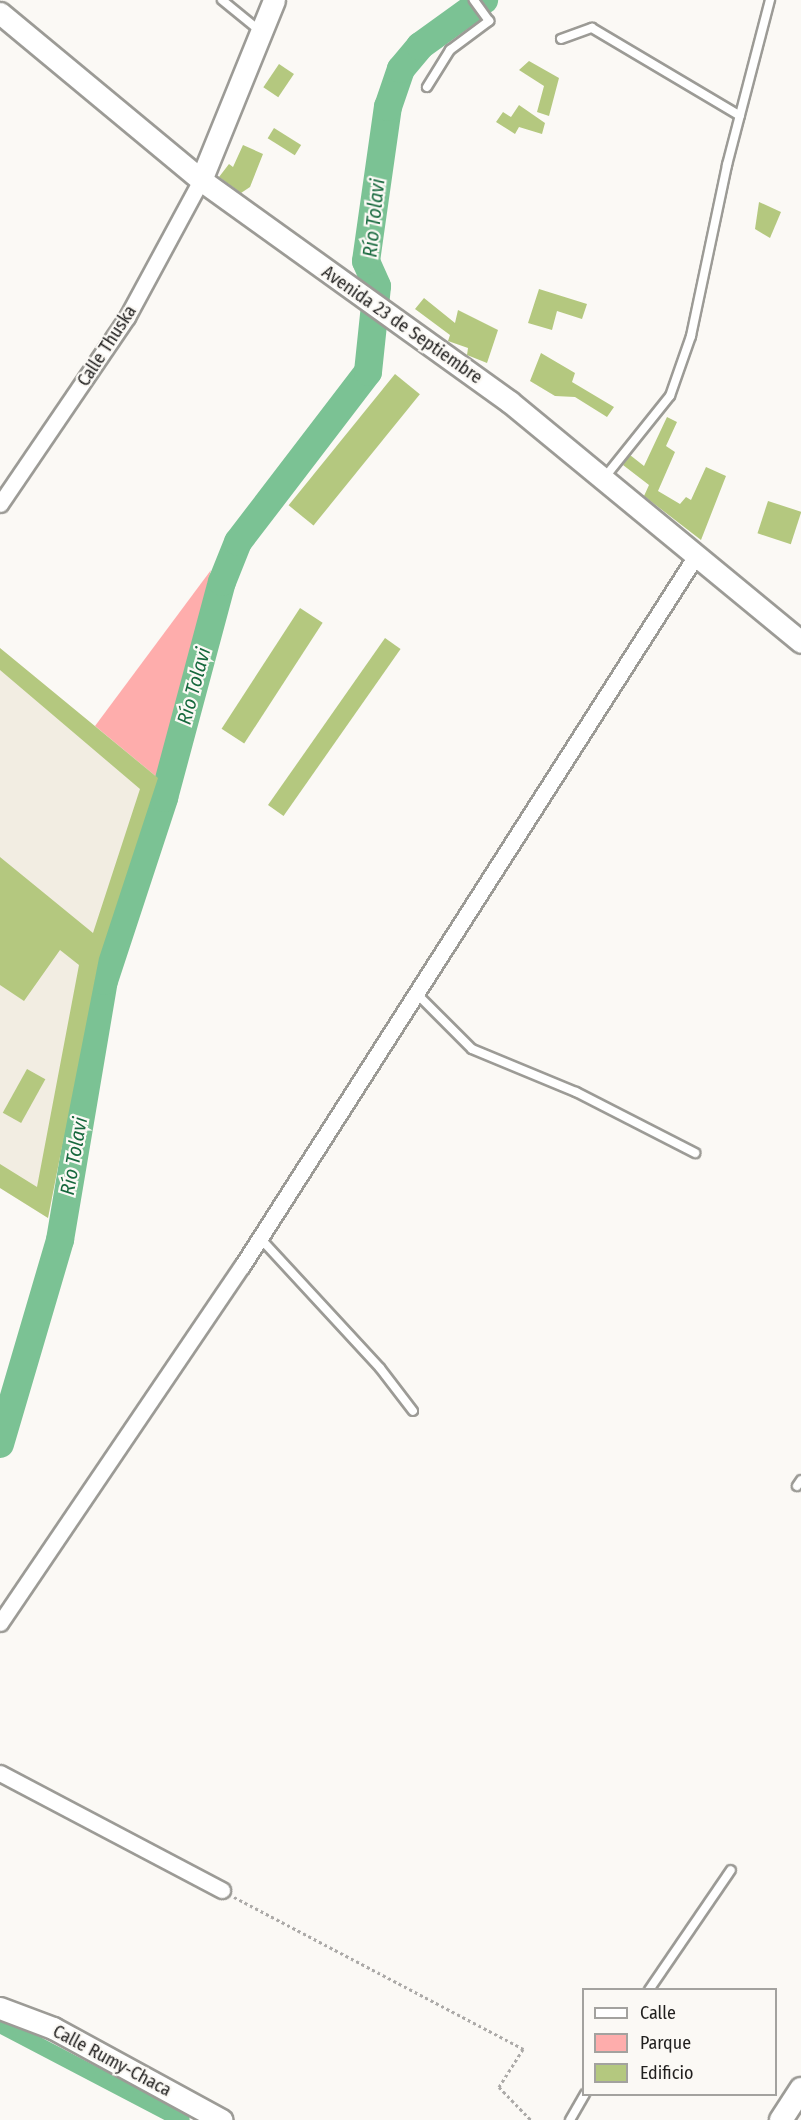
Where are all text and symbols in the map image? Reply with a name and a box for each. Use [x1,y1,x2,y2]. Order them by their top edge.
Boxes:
water label: Río Tolavi [358,177,390,259]
street label: Avenida 23 de Septiembre [318,261,486,389]
street label: Calle Thuska [73,302,141,390]
water label: Río Tolavi [172,645,216,727]
water label: Río Tolavi [55,1115,93,1197]
legend [582,1988,777,2096]
text: Calle [640,2002,676,2024]
street label: Calle Rumy-Chaca [49,2021,175,2101]
text: Parque [640,2032,691,2054]
text: Edificio [640,2062,693,2084]

